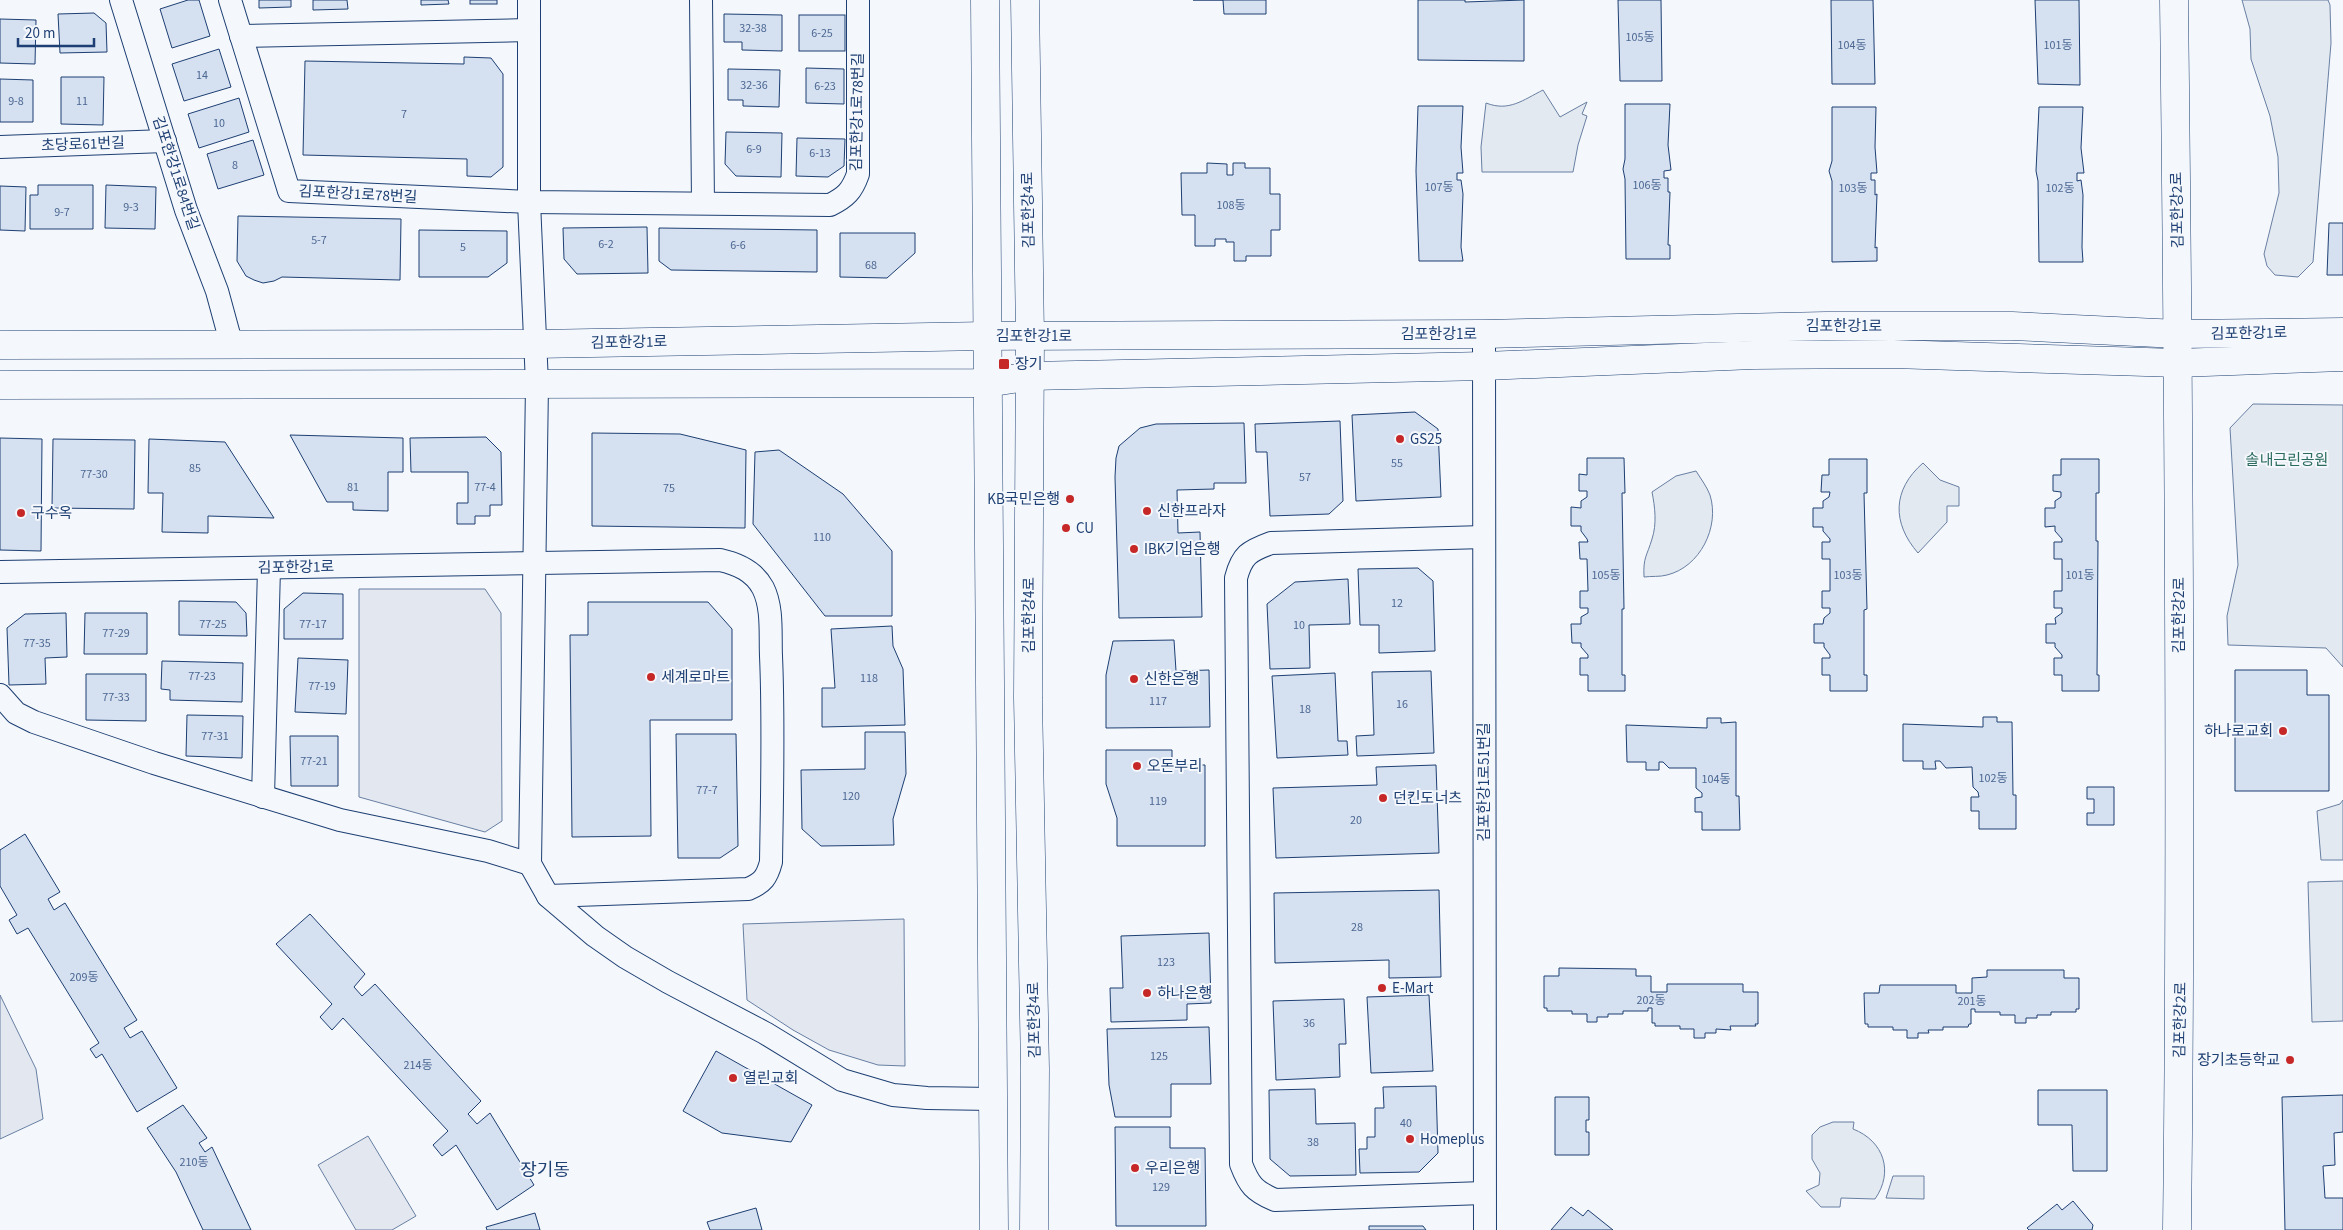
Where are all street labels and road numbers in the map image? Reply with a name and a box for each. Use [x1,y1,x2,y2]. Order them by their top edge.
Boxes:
street label: 김포한강1로78번길 [846,52,869,172]
street label: 김포한강1로84번길 [147,113,204,233]
street label: 초당로61번길 [41,133,125,156]
street label: 김포한강4로 [1017,172,1040,248]
street label: 김포한강2로 [2166,172,2189,248]
street label: 김포한강1로78번길 [298,181,418,208]
street label: 김포한강1로 [1806,316,1882,337]
street label: 김포한강1로 [2211,322,2287,345]
street label: 김포한강1로 [1401,324,1477,345]
street label: 김포한강1로 [996,326,1072,347]
street label: 김포한강1로 [591,331,667,354]
street label: 김포한강1로 [258,556,334,579]
street label: 김포한강4로 [1019,577,1040,653]
street label: 김포한강2로 [2169,577,2190,653]
street label: 김포한강1로51번길 [1474,723,1495,841]
street label: 김포한강4로 [1023,982,1046,1058]
street label: 김포한강2로 [2169,982,2192,1058]

